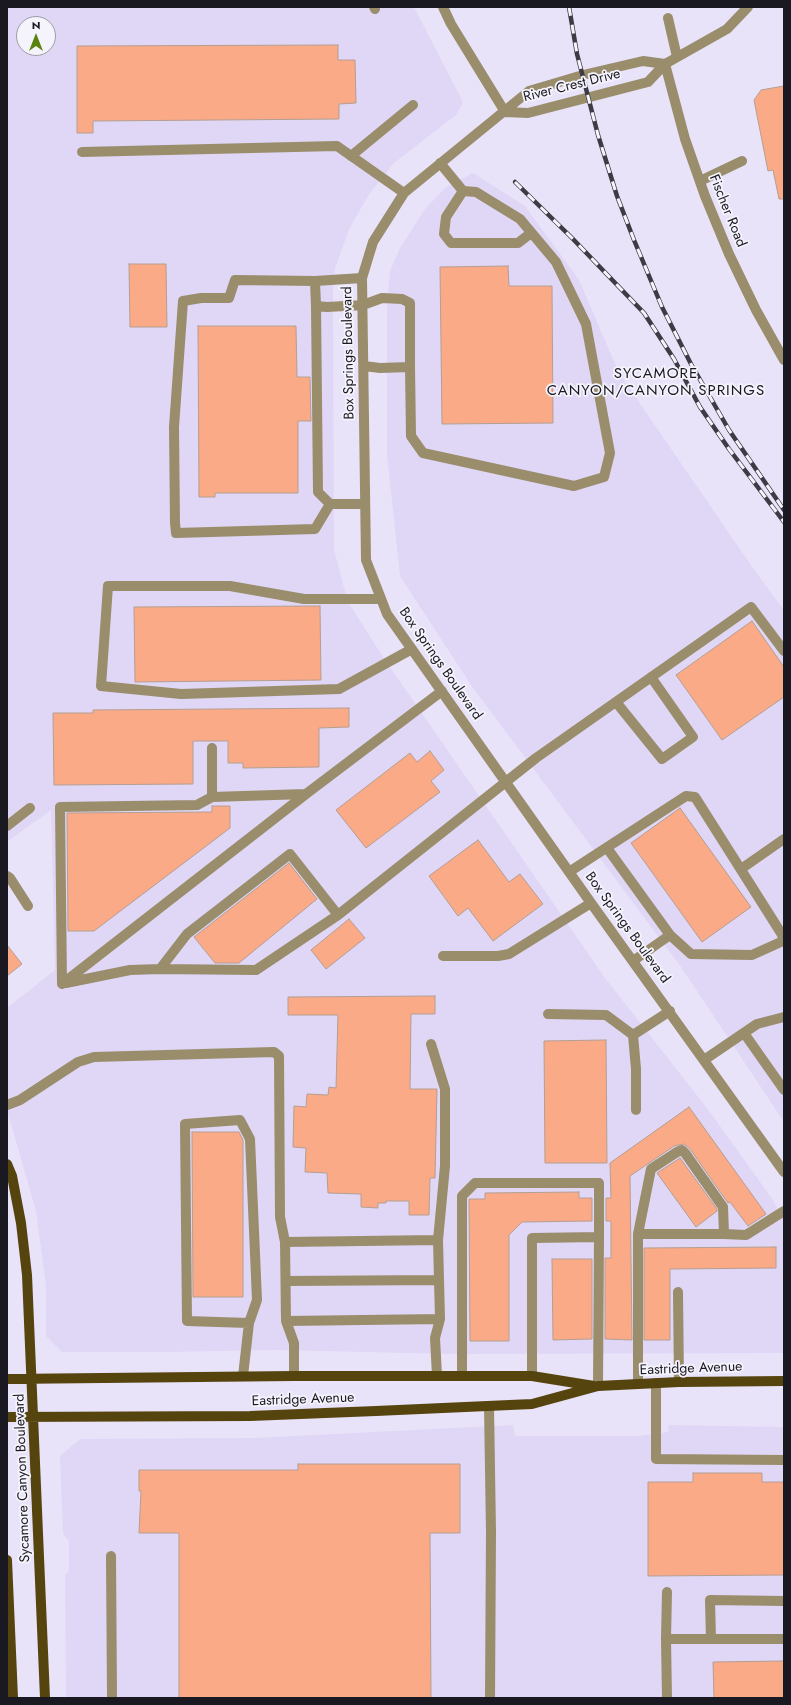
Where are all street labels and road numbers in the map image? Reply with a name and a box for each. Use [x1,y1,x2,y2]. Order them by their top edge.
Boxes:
street label: River Crest Drive [522,66,622,106]
street label: Fischer Road [705,172,749,250]
street label: Box Springs Boulevard [339,286,359,420]
street label: Box Springs Boulevard [395,605,485,723]
street label: Box Springs Boulevard [581,869,673,987]
street label: Eastridge Avenue [639,1359,743,1379]
street label: Eastridge Avenue [251,1390,355,1410]
street label: Sycamore Canyon Boulevard [12,1393,34,1563]

